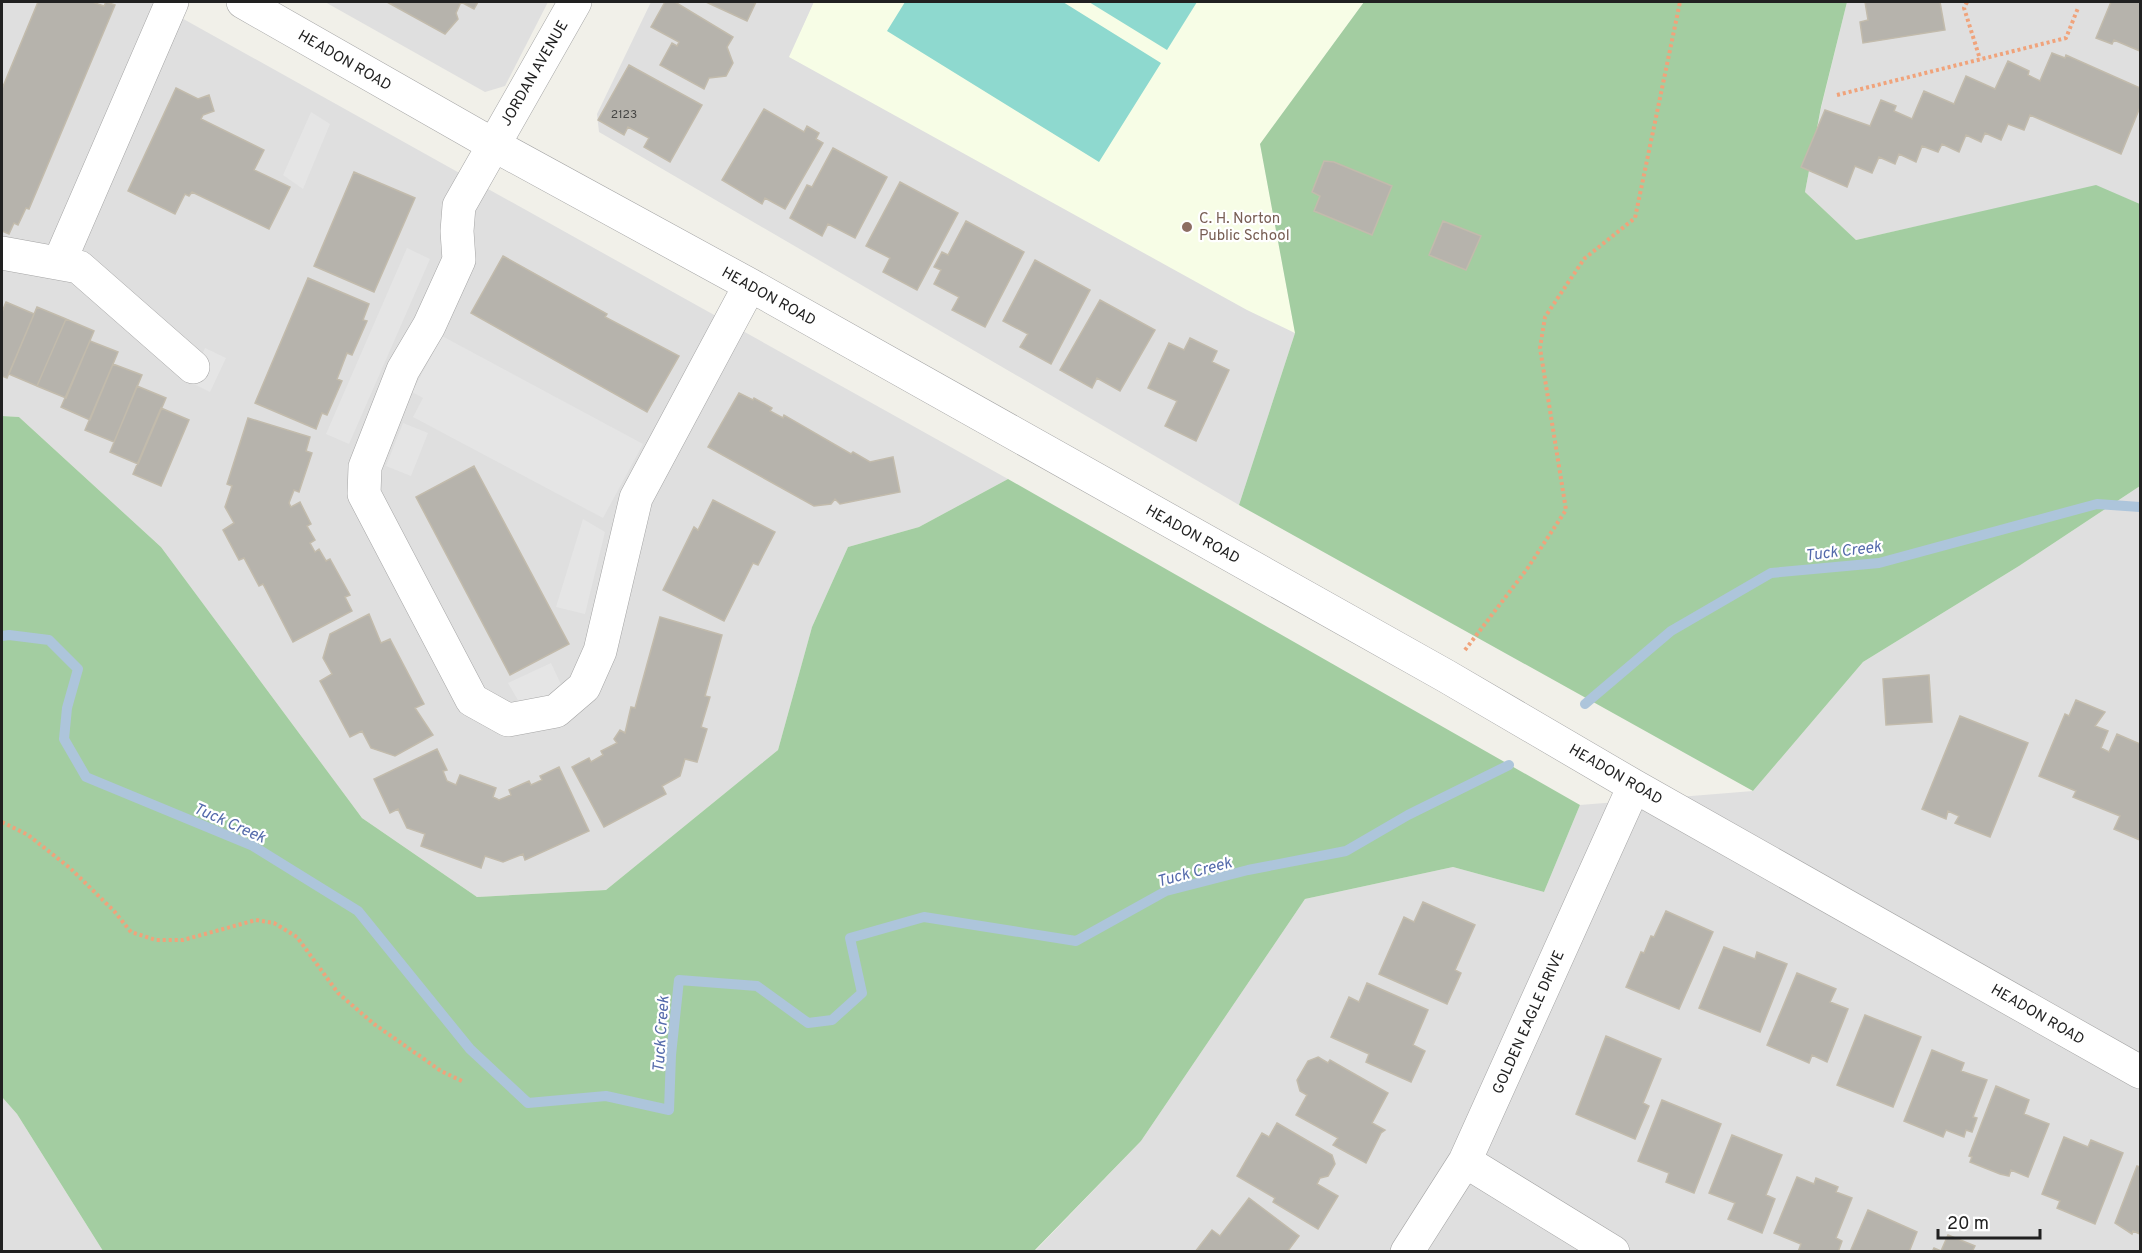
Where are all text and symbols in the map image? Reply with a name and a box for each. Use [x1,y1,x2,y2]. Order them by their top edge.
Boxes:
street label: JORDAN AVENUE [497,17,573,130]
street label: HEADON ROAD [294,27,394,96]
house number: 2123 [611,107,637,123]
place label: C. H. Norton Public School [1199,210,1290,246]
marker: C. H. Norton Public School [1180,220,1194,234]
street label: HEADON ROAD [718,264,819,331]
street label: HEADON ROAD [1142,502,1243,569]
water label: Tuck Creek [1804,537,1883,567]
street label: HEADON ROAD [1565,741,1665,810]
water label: Tuck Creek [190,799,269,849]
water label: Tuck Creek [1155,853,1235,893]
street label: GOLDEN EAGLE DRIVE [1489,948,1570,1097]
street label: HEADON ROAD [1987,981,2087,1050]
water label: Tuck Creek [649,994,675,1073]
scale bar [1938,1202,2040,1240]
text: 20 m [1947,1213,1989,1236]

